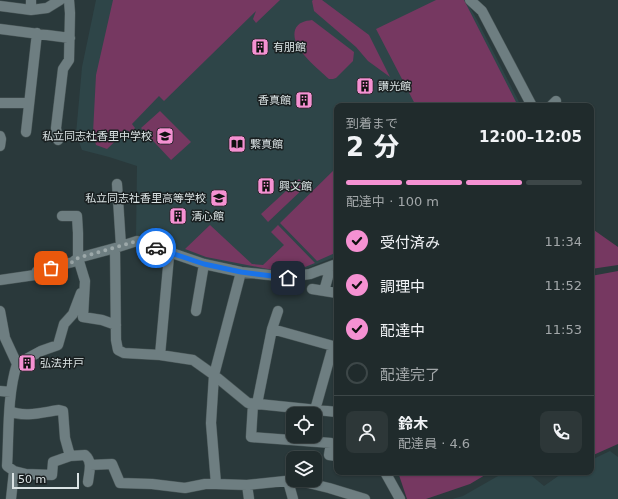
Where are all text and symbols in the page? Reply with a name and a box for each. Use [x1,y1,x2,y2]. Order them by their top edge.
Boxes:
building icon: 有朋館 [250,37,270,57]
place label: 有朋館 [273,41,306,54]
building icon: 讃光館 [355,76,375,96]
place label: 讃光館 [378,80,411,93]
building icon: 香真館 [294,90,314,110]
place label: 香真館 [258,94,291,107]
text: 到着まで [346,116,398,131]
school or university icon: 私立同志社香里中学校 [155,126,175,146]
text: 12:00–12:05 [479,128,582,146]
place label: 私立同志社香里中学校 [42,130,152,143]
text: 2 分 [346,132,399,162]
library icon: 繋真館 [227,134,247,154]
place label: 繋真館 [250,138,283,151]
building icon: 興文館 [256,176,276,196]
place label: 興文館 [279,180,312,193]
school or university icon: 私立同志社香里高等学校 [209,188,229,208]
place label: 私立同志社香里高等学校 [85,192,206,205]
text: 配達中 · 100 m [346,194,439,209]
building icon: 清心館 [168,206,188,226]
place label: 清心館 [191,210,224,223]
courier [136,228,176,268]
icon: check [346,230,368,252]
text: 受付済み [380,234,440,252]
text: 11:34 [545,234,582,249]
icon: car [145,237,167,259]
pin [34,251,68,285]
icon: bag [40,257,62,279]
pin [271,261,305,295]
icon: home [277,267,299,289]
icon: check [346,274,368,296]
text: 調理中 [380,278,425,296]
text: 11:52 [545,278,582,293]
icon: check [346,318,368,340]
text: 配達中 [380,322,425,340]
text: 11:53 [545,322,582,337]
building icon: 弘法井戸 [17,353,37,373]
place label: 弘法井戸 [40,357,84,370]
text: 配達完了 [380,366,440,384]
map controls [286,407,322,487]
button: locate [286,407,322,443]
button: person [346,411,388,453]
button: phone [540,411,582,453]
text: 鈴木 [398,415,428,433]
text: 配達員 · 4.6 [398,436,470,451]
button: layers [286,451,322,487]
scale bar [12,471,79,490]
text: 50 m [18,473,46,486]

